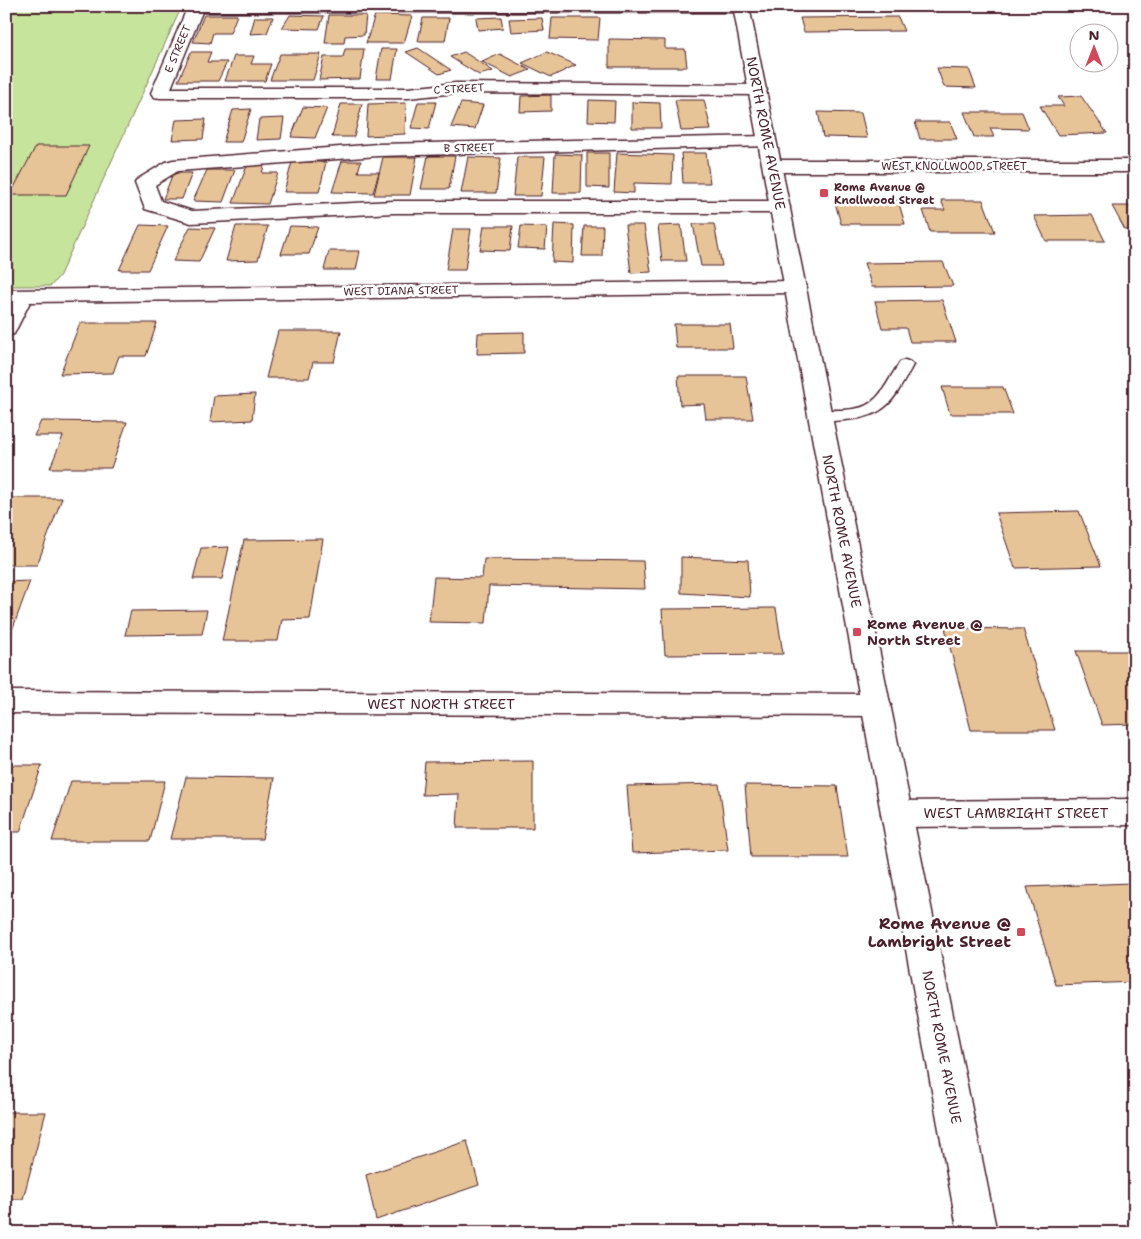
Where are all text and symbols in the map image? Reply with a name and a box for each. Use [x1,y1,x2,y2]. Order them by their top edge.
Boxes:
street label: E STREET [161,22,195,75]
north arrow [1068,22,1118,72]
text: N [1088,26,1100,44]
street label: NORTH ROME AVENUE [742,55,790,212]
street label: C STREET [433,80,485,98]
street label: B STREET [444,140,495,156]
street label: WEST KNOLLWOOD STREET [881,159,1027,174]
place label: Rome Avenue @ Knollwood Street [834,180,935,208]
marker: Rome Avenue @ Knollwood Street [818,187,830,199]
street label: WEST DIANA STREET [343,282,459,300]
street label: NORTH ROME AVENUE [818,453,866,610]
place label: Rome Avenue @ North Street [867,615,983,649]
marker: Rome Avenue @ North Street [851,626,863,638]
street label: WEST NORTH STREET [367,695,515,713]
street label: WEST LAMBRIGHT STREET [924,804,1109,822]
place label: Rome Avenue @ Lambright Street [868,913,1011,952]
marker: Rome Avenue @ Lambright Street [1015,926,1027,938]
street label: NORTH ROME AVENUE [918,969,966,1126]

